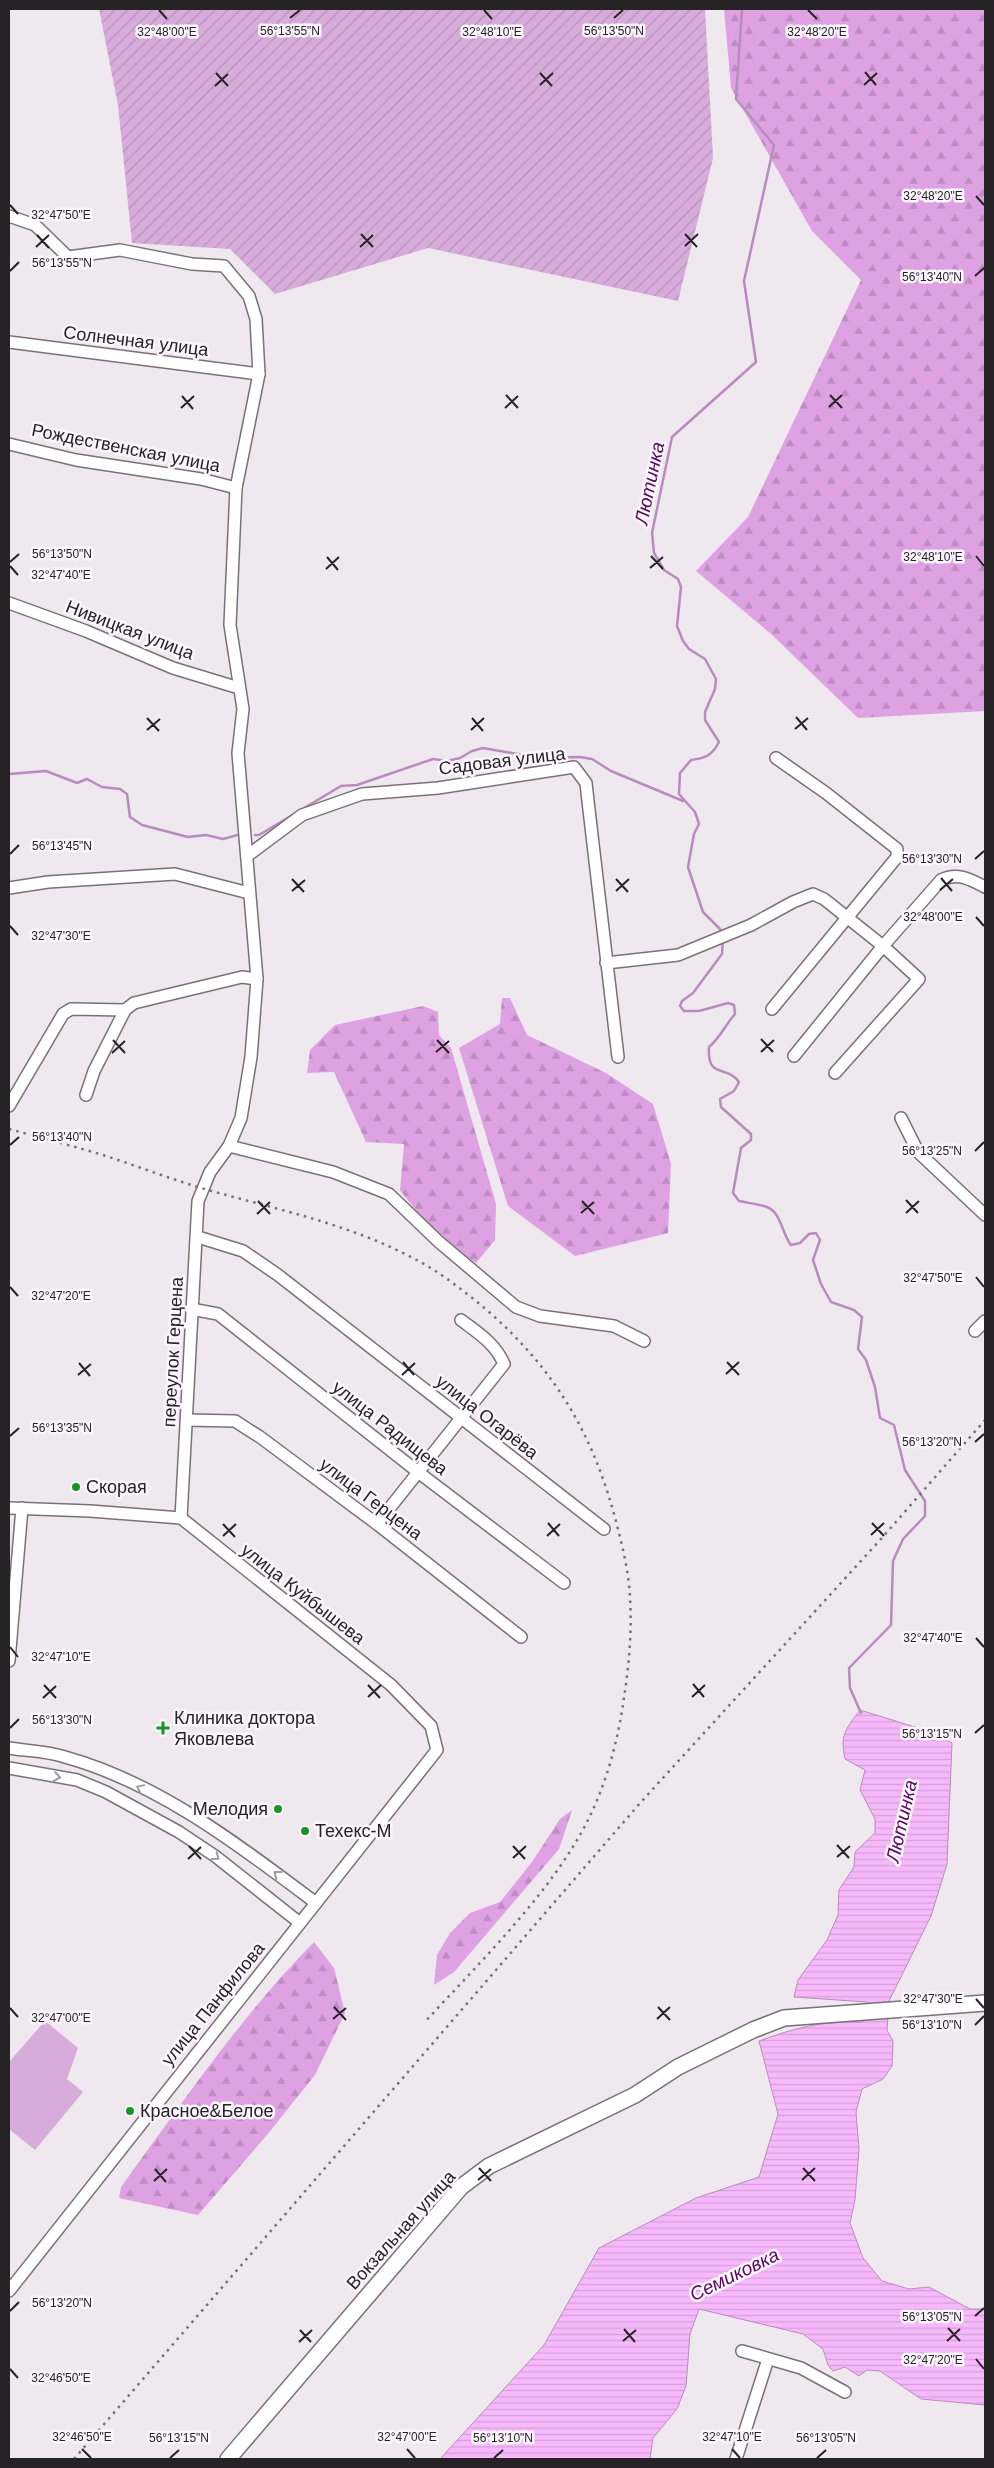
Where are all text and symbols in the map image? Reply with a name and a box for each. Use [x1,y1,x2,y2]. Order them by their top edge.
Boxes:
text: 56°13'55"N [260,24,320,38]
text: 56°13'50"N [584,24,644,38]
text: 32°48'00"E [137,25,197,39]
text: 32°48'10"E [462,25,522,39]
text: 32°48'20"E [787,25,847,39]
text: 32°48'20"E [903,189,963,203]
text: 32°47'50"E [31,208,91,222]
text: 56°13'55"N [32,256,92,270]
text: 56°13'40"N [902,270,962,284]
street label: Солнечная улица [62,322,211,360]
street label: Рождественская улица [30,420,223,476]
water label: Лютинка [630,440,668,528]
text: 56°13'50"N [32,547,92,561]
text: 32°48'10"E [903,550,963,564]
text: 32°47'40"E [31,568,91,582]
street label: Нивицкая улица [63,596,198,664]
street label: Садовая улица [438,743,567,779]
text: 56°13'45"N [32,839,92,853]
text: 56°13'30"N [902,852,962,866]
text: 32°48'00"E [903,910,963,924]
text: 32°47'30"E [31,929,91,943]
text: 56°13'40"N [32,1130,92,1144]
text: 56°13'25"N [902,1144,962,1158]
text: 32°47'50"E [903,1271,963,1285]
street label: переулок Герцена [159,1275,187,1428]
text: 32°47'20"E [31,1289,91,1303]
street label: улица Огарёва [432,1371,543,1464]
street label: улица Радищева [329,1377,452,1480]
text: 56°13'35"N [32,1421,92,1435]
text: 56°13'20"N [902,1435,962,1449]
street label: улица Герцена [316,1454,427,1545]
place label: Скорая [86,1477,147,1497]
marker: Скорая [70,1481,82,1493]
street label: улица Куйбышева [237,1540,369,1649]
text: 32°47'40"E [903,1631,963,1645]
text: 32°47'10"E [31,1650,91,1664]
place label: Клиника доктора Яковлева [174,1708,316,1749]
text: 56°13'30"N [32,1713,92,1727]
marker: Клиника доктора Яковлева [156,1721,170,1735]
text: 56°13'15"N [902,1727,962,1741]
one-way arrow [52,1771,61,1781]
water label: Лютинка [881,1778,921,1866]
one-way arrow [136,1784,145,1794]
place label: Мелодия [193,1799,268,1819]
marker: Мелодия [272,1803,284,1815]
place label: Техекс-М [315,1821,391,1841]
marker: Техекс-М [299,1825,311,1837]
one-way arrow [210,1851,220,1860]
one-way arrow [273,1871,283,1880]
street label: улица Панфилова [157,1938,269,2069]
text: 32°47'30"E [903,1992,963,2006]
text: 32°47'00"E [31,2011,91,2025]
text: 56°13'10"N [902,2018,962,2032]
place label: Красное&Белое [140,2101,273,2121]
marker: Красное&Белое [124,2105,136,2117]
street label: Вокзальная улица [343,2166,460,2293]
water label: Семиковка [686,2244,782,2305]
text: 56°13'20"N [32,2296,92,2310]
text: 56°13'05"N [902,2310,962,2324]
text: 32°47'20"E [903,2353,963,2367]
text: 32°46'50"E [31,2371,91,2385]
text: 32°46'50"E [52,2430,112,2444]
text: 32°47'00"E [377,2430,437,2444]
text: 32°47'10"E [702,2430,762,2444]
text: 56°13'15"N [149,2431,209,2445]
text: 56°13'10"N [473,2431,533,2445]
text: 56°13'05"N [796,2431,856,2445]

